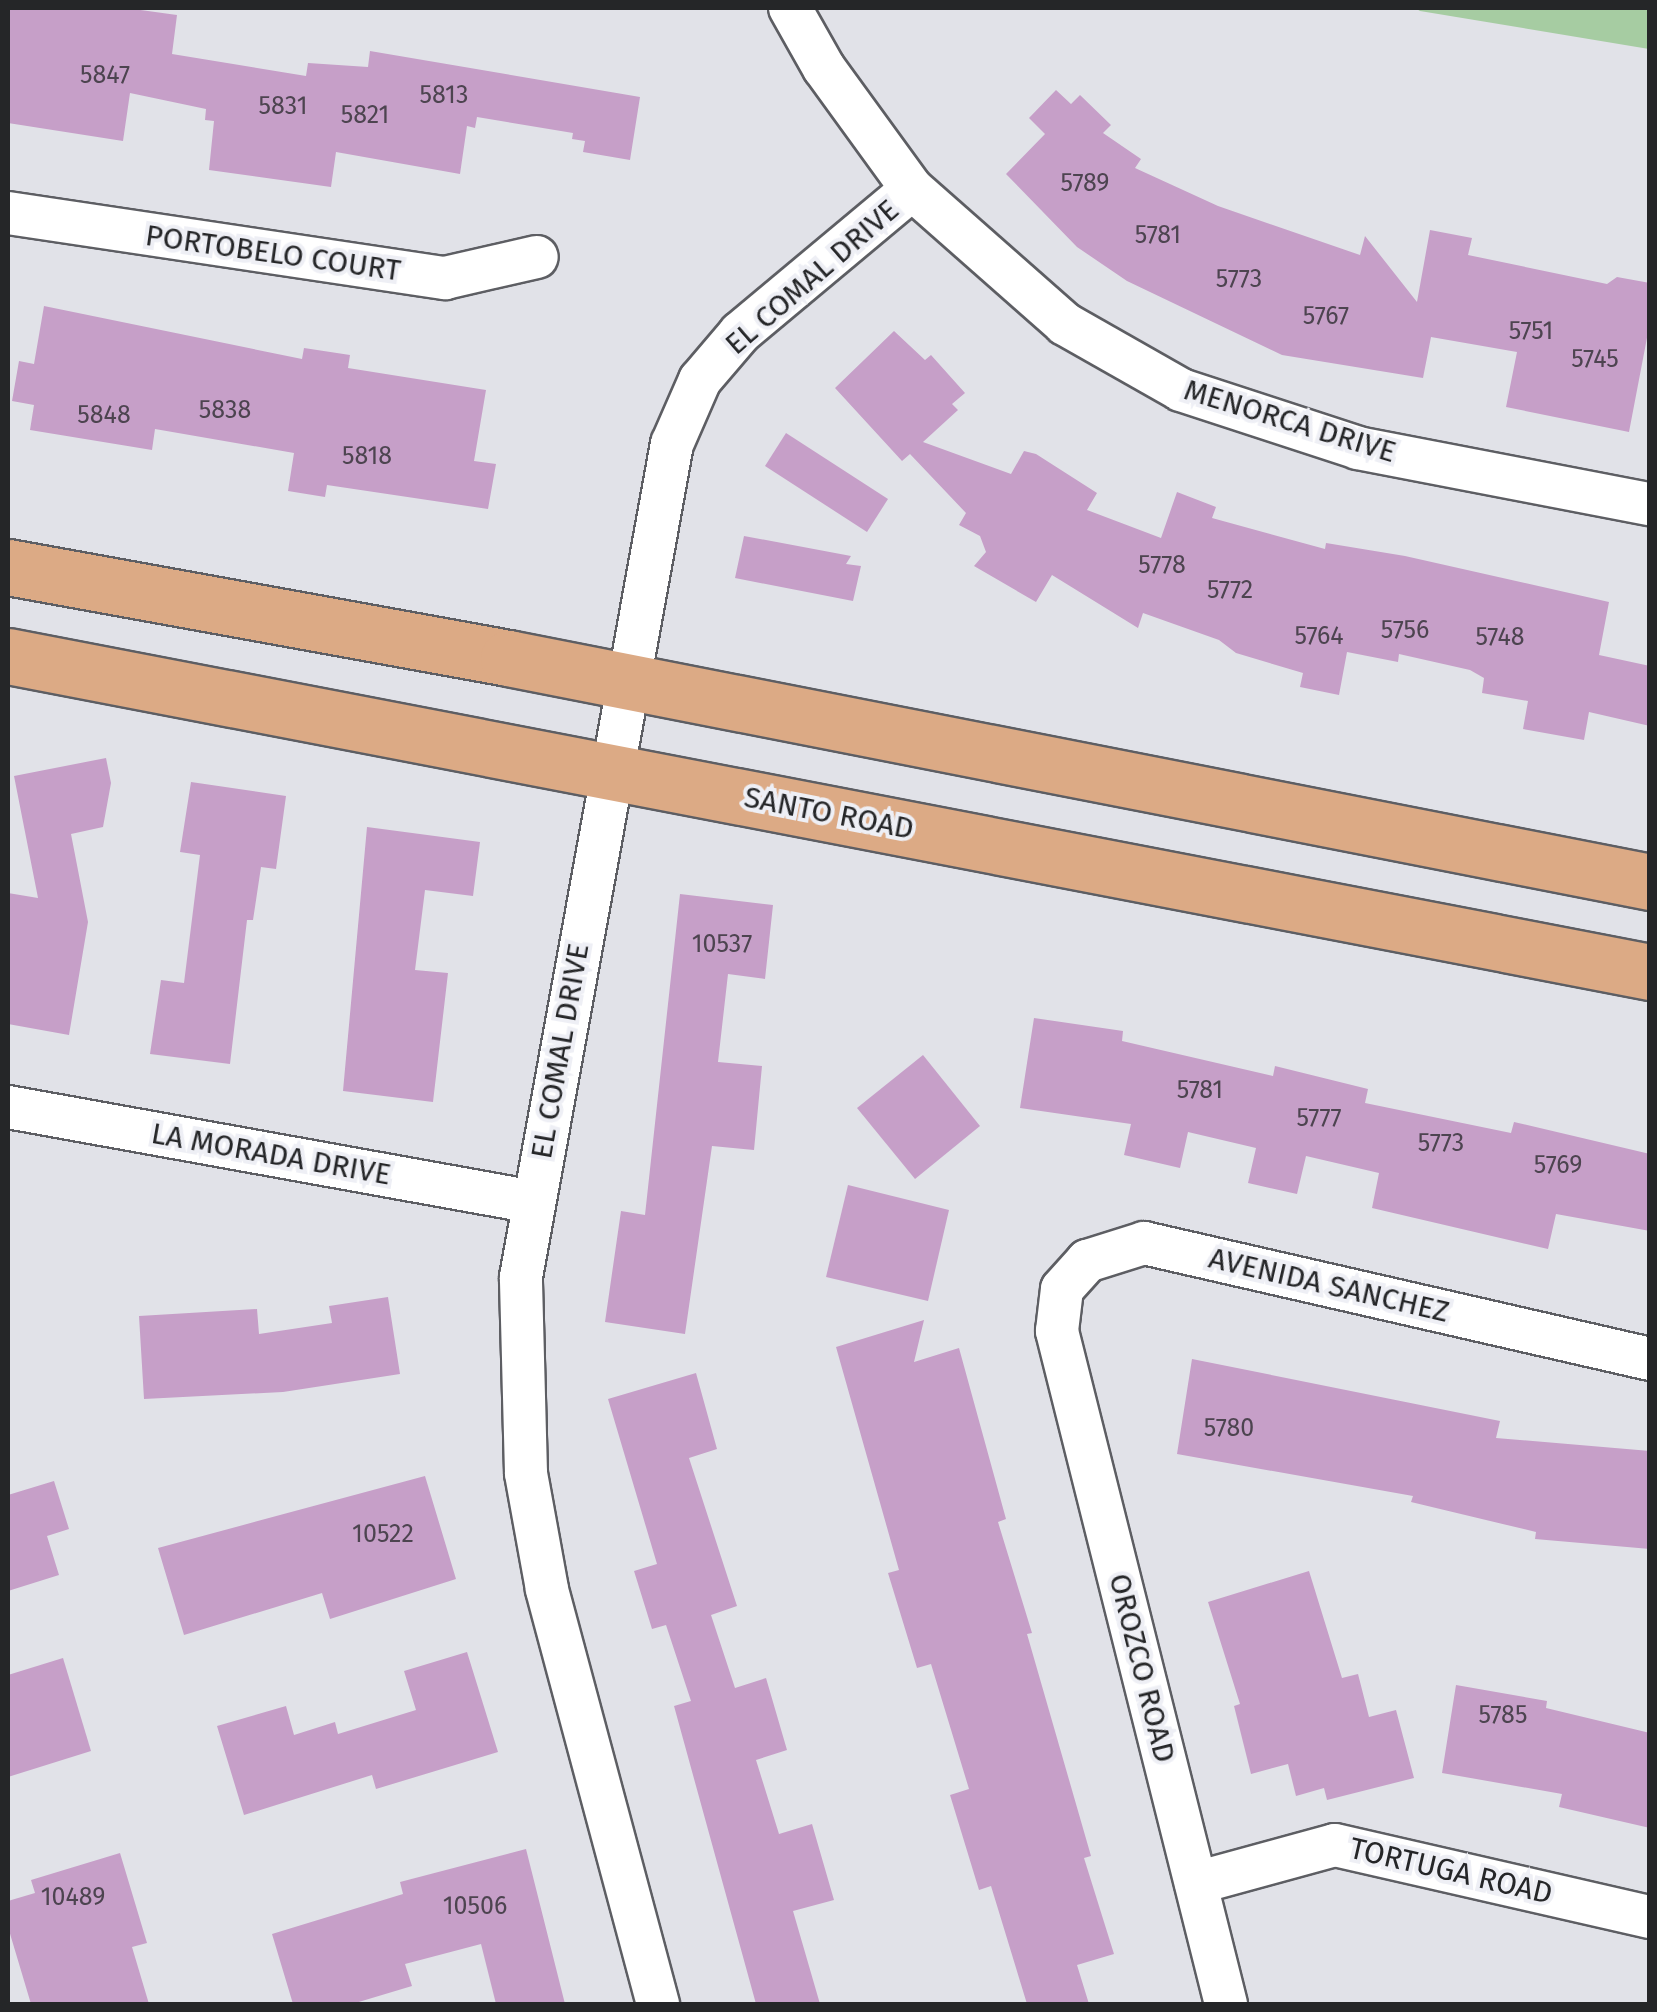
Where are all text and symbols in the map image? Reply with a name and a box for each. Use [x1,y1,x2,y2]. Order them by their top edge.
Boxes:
house number: 5847 [80,60,130,90]
house number: 5813 [420,80,468,110]
house number: 5831 [259,91,307,121]
house number: 5821 [341,100,389,130]
house number: 5789 [1061,168,1109,198]
street label: EL COMAL DRIVE [718,192,906,362]
street label: PORTOBELO COURT [143,217,403,289]
house number: 5781 [1135,220,1181,250]
house number: 5773 [1216,264,1262,294]
house number: 5767 [1303,301,1349,331]
house number: 5751 [1509,316,1553,346]
house number: 5745 [1571,344,1619,374]
street label: MENORCA DRIVE [1180,372,1400,470]
house number: 5838 [199,395,251,425]
house number: 5848 [77,400,131,430]
house number: 5818 [342,441,392,471]
house number: 5778 [1138,550,1186,580]
house number: 5772 [1207,575,1253,605]
house number: 5756 [1381,615,1429,645]
house number: 5764 [1294,621,1344,651]
house number: 5748 [1475,622,1525,652]
street label: SANTO ROAD [741,779,917,847]
house number: 10537 [692,929,752,959]
street label: EL COMAL DRIVE [523,940,597,1162]
house number: 5781 [1177,1075,1223,1105]
house number: 5777 [1296,1103,1342,1133]
street label: LA MORADA DRIVE [149,1115,393,1193]
house number: 5773 [1418,1128,1464,1158]
house number: 5769 [1534,1150,1582,1180]
street label: AVENIDA SANCHEZ [1205,1240,1453,1330]
house number: 5780 [1204,1413,1254,1443]
house number: 10522 [352,1519,414,1549]
street label: OROZCO ROAD [1101,1570,1183,1766]
house number: 5785 [1479,1700,1527,1730]
street label: TORTUGA ROAD [1346,1830,1556,1912]
house number: 10489 [41,1882,105,1912]
house number: 10506 [443,1891,507,1921]

